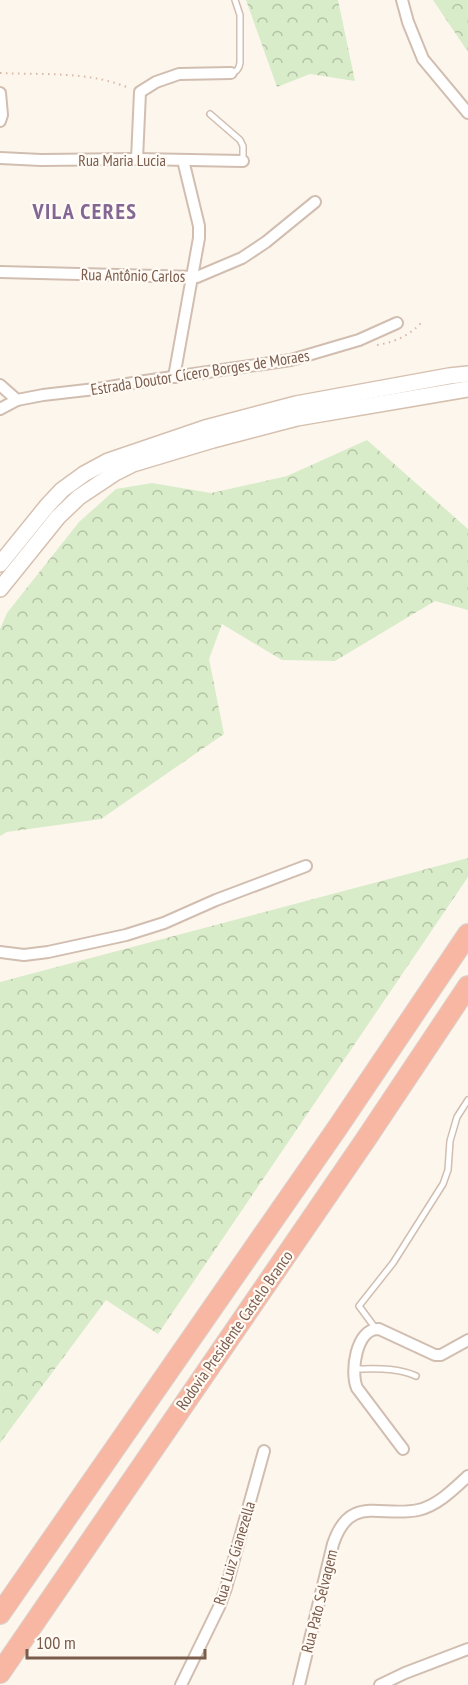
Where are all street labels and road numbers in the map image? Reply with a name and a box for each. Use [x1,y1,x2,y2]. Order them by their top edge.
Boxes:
street label: Rua Maria Lucia [78,150,166,170]
street label: Rua Antônio Carlos [81,264,185,286]
street label: Estrada Doutor Cícero Borges de Moraes [89,345,311,399]
street label: Rodovia Presidente Castelo Branco [171,1246,297,1414]
street label: Rua Luiz Gianezella [209,1499,259,1607]
street label: Rua Pato Selvagem [296,1547,342,1655]

